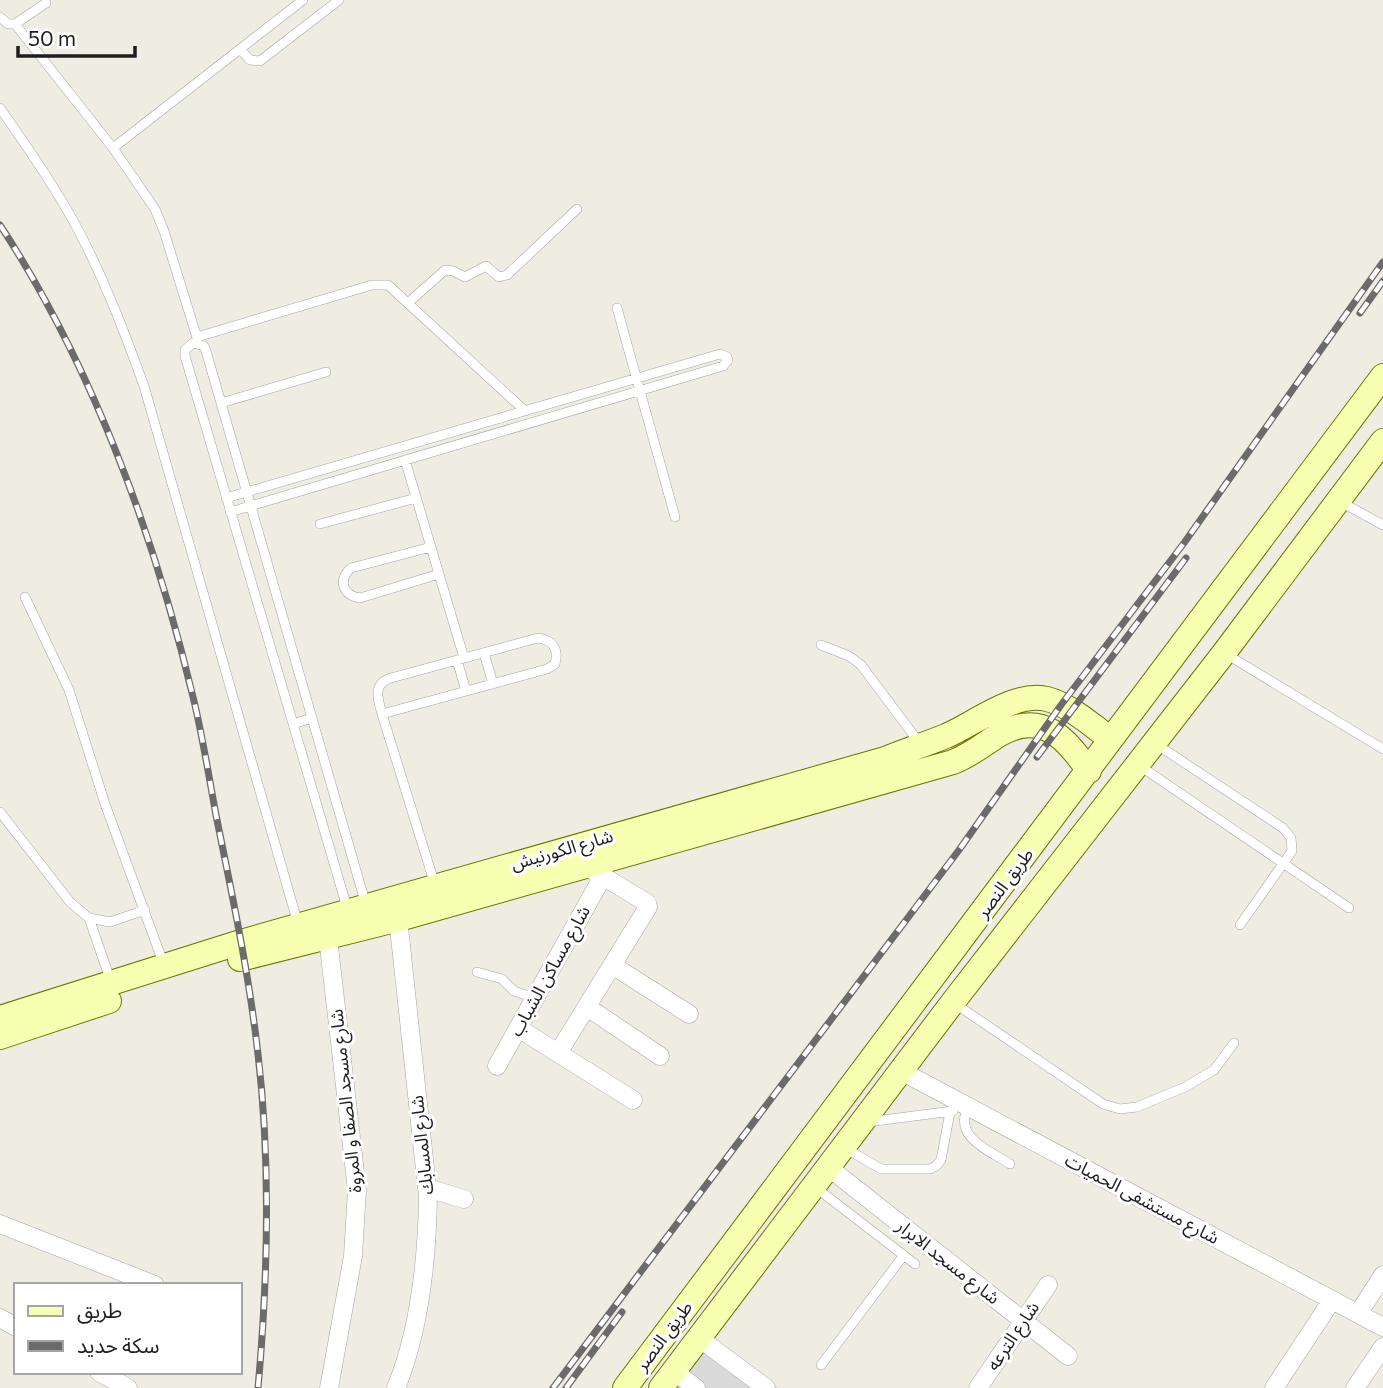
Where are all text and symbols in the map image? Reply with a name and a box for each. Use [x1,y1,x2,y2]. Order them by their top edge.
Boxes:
scale bar [18,14,135,58]
text: 50 m [28,25,76,50]
street label: شارع الكورنيش [508,824,617,878]
street label: طريق النصر [970,843,1038,923]
street label: شارع مساكن الشباب [504,901,598,1042]
street label: شارع مسجد الصفا و المروة [324,1008,370,1194]
street label: شارع المسابك [405,1094,441,1196]
street label: شارع مستشفى الحميات [1060,1148,1223,1252]
street label: شارع مسجد الابرار [889,1213,1005,1311]
legend [14,1283,242,1374]
street label: طريق النصر [629,1296,697,1376]
text: طريق [77,1297,122,1324]
street label: شارع الترعه [981,1297,1047,1376]
text: سكة حديد [77,1332,159,1357]

